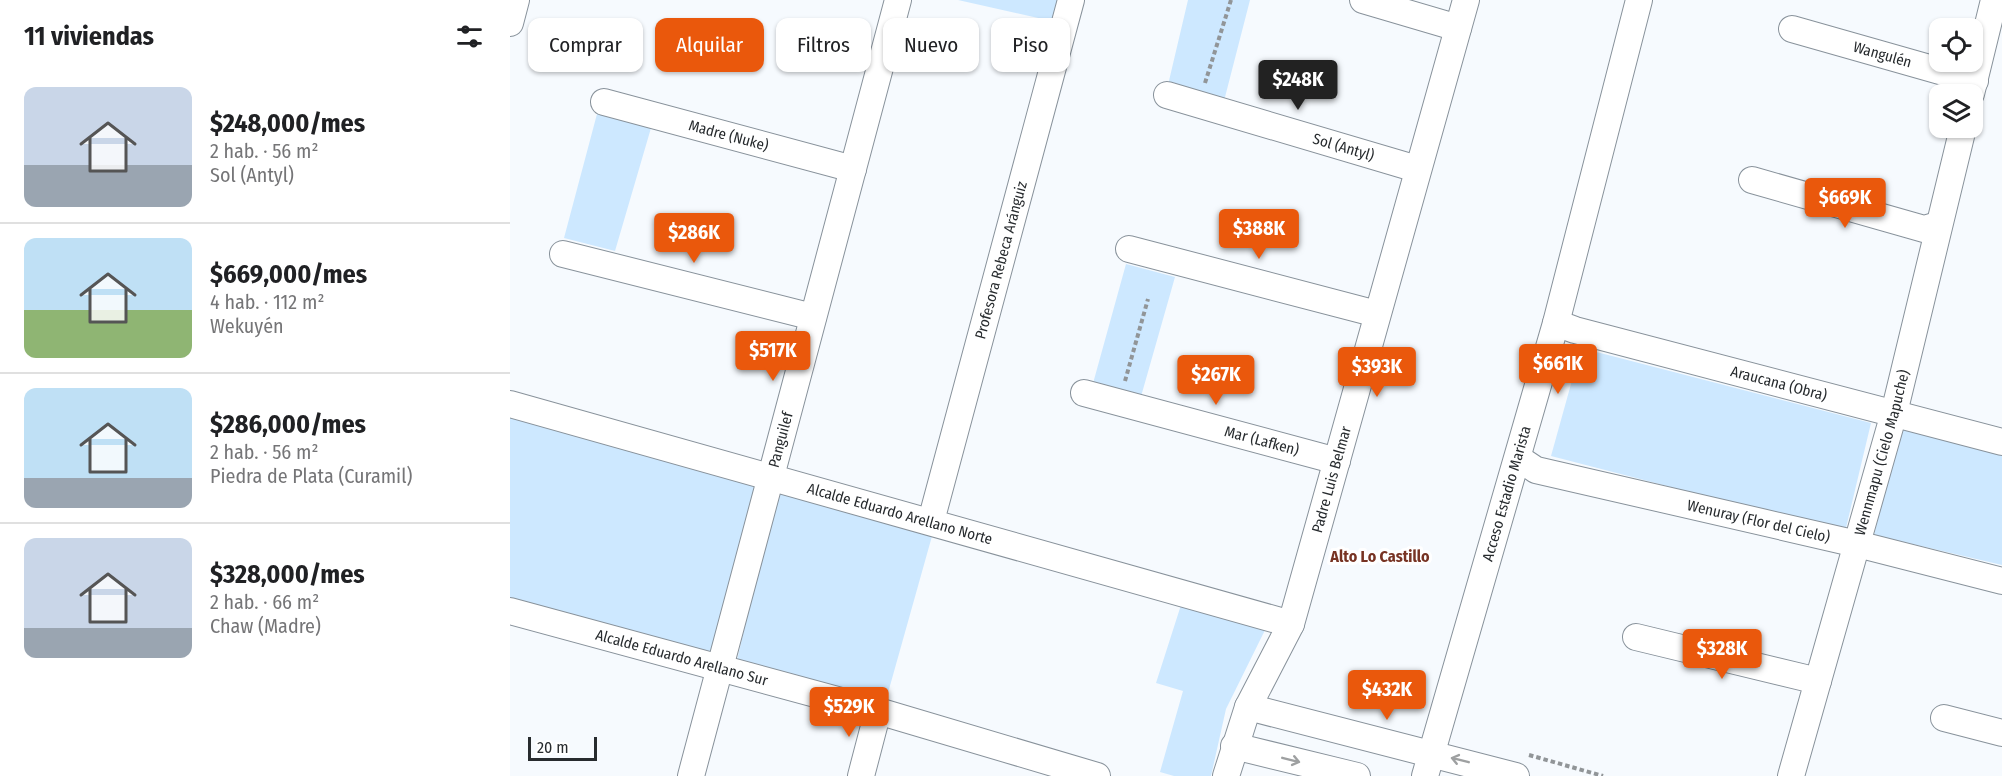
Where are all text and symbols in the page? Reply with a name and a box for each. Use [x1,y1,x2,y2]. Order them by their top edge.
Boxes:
chip: Comprar [528,18,643,72]
chip: Alquilar [655,18,764,72]
chip: Filtros [776,18,871,72]
chip: Nuevo [883,18,979,72]
chip: Piso [991,18,1070,72]
map controls [1929,18,1983,138]
button: locate [1929,18,1983,72]
icon: filters [453,20,486,53]
text: 11 viviendas [24,21,154,52]
street label: Wangulén [1851,38,1914,72]
pin: $248K [1256,60,1340,111]
text: $248K [1272,67,1324,91]
button: layers [1929,84,1983,138]
text: $248,000/mes [210,108,365,139]
icon: home [72,111,144,183]
street label: Madre (Nuke) [687,116,770,155]
street label: Sol (Antyl) [1311,130,1376,165]
text: 2 hab. · 56 m² [210,139,319,163]
text: Sol (Antyl) [210,163,294,187]
pin: $669K [1803,178,1887,229]
street label: Profesora Rebeca Aránguiz [971,179,1031,341]
text: $669K [1819,185,1871,209]
pin: $388K [1217,209,1301,260]
pin: $286K [652,213,736,264]
text: $388K [1233,216,1285,240]
text: $286K [668,220,720,244]
text: $669,000/mes [210,259,367,290]
icon: home [72,262,144,334]
text: 4 hab. · 112 m² [210,290,324,314]
text: Wekuyén [210,314,284,338]
pin: $517K [731,331,815,382]
text: $517K [749,338,797,362]
pin: $661K [1516,344,1600,395]
pin: $393K [1335,347,1419,398]
text: $661K [1533,351,1583,375]
text: $393K [1352,354,1402,378]
pin: $267K [1174,355,1258,406]
text: $267K [1191,362,1241,386]
street label: Araucana (Obra) [1729,362,1829,405]
street label: Wennmapu (Cielo Mapuche) [1851,368,1913,538]
text: $286,000/mes [210,409,366,440]
street label: Panguilef [765,409,797,470]
icon: home [72,412,144,484]
street label: Mar (Lafken) [1222,422,1301,459]
street label: Padre Luis Belmar [1308,423,1355,535]
street label: Acceso Estadio Marista [1479,424,1535,563]
text: 2 hab. · 56 m² [210,440,319,464]
text: Piedra de Plata (Curamil) [210,464,412,488]
street label: Alcalde Eduardo Arellano Norte [805,479,994,548]
street label: Wenuray (Flor del Cielo) [1685,496,1832,546]
district label: Alto Lo Castillo [1329,547,1430,566]
text: $328,000/mes [210,559,365,590]
icon: home [72,562,144,634]
text: 2 hab. · 66 m² [210,590,319,614]
text: Chaw (Madre) [210,614,321,638]
street label: Alcalde Eduardo Arellano Sur [594,626,771,690]
pin: $328K [1680,629,1764,680]
text: $328K [1697,636,1747,660]
pin: $432K [1345,670,1429,721]
text: $432K [1362,677,1412,701]
pin: $529K [807,687,891,738]
text: $529K [824,694,874,718]
scale bar [528,734,597,762]
text: 20 m [537,738,568,757]
one-way arrow [1281,754,1300,766]
one-way arrow [1451,754,1470,765]

